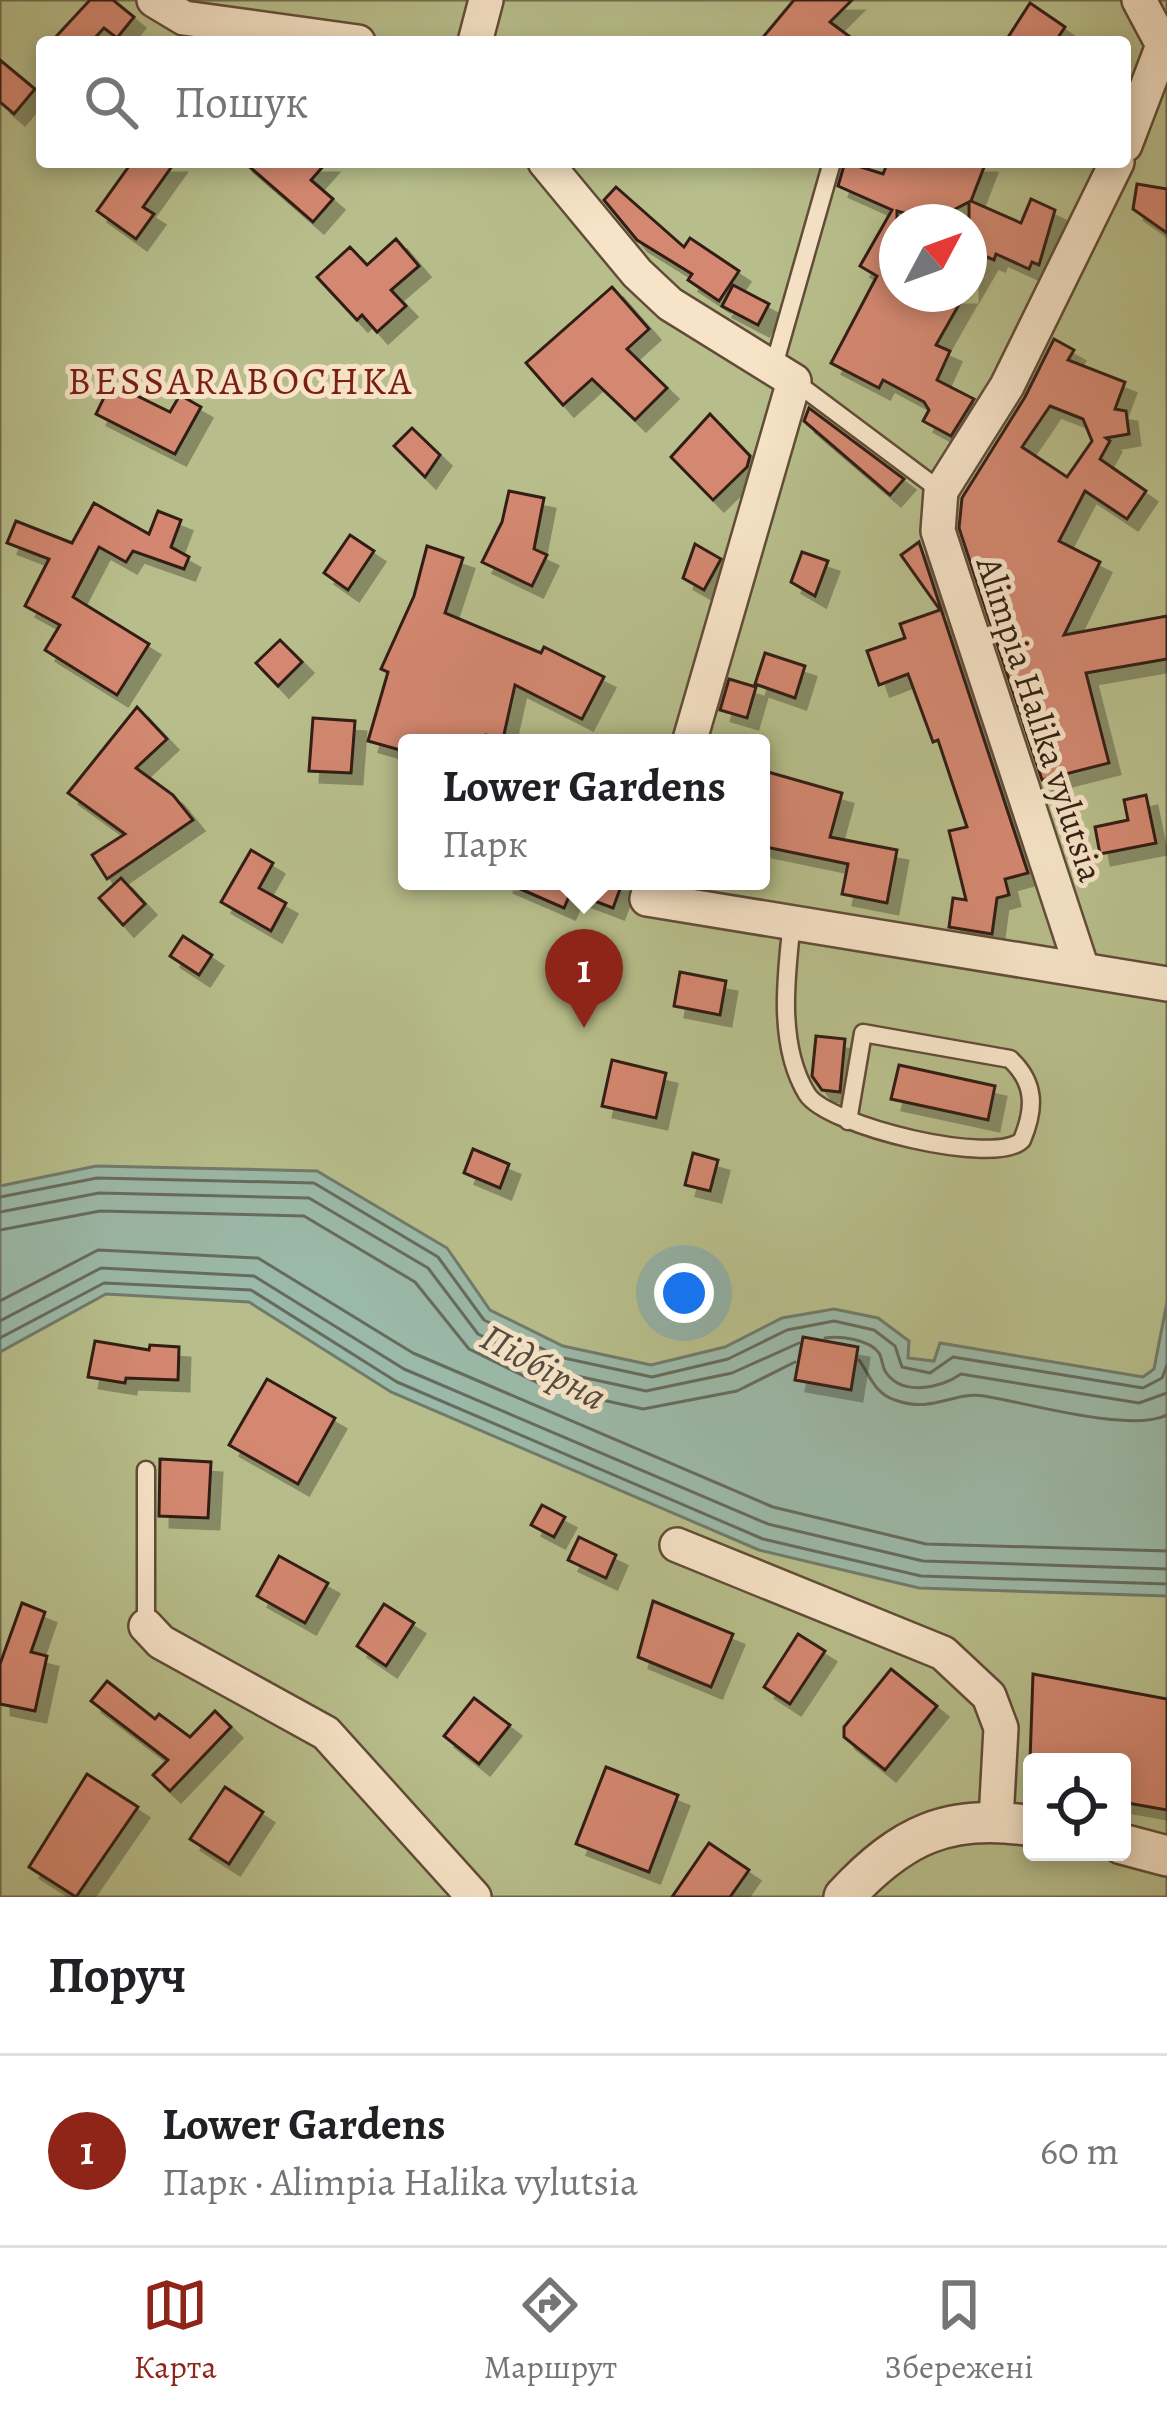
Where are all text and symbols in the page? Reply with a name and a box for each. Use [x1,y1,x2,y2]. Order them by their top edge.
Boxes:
search box [36,36,1131,168]
icon: search [78,69,144,135]
text: Пошук [174,71,308,133]
north arrow [879,204,987,312]
district label: BESSARABOCHKA [68,354,414,407]
street label: Alimpia Halika vylutsia [965,549,1116,888]
popup [398,734,770,890]
text: Lower Gardens [442,755,726,817]
text: Парк [442,817,528,870]
pin: 1 [545,929,623,1028]
your location [654,1263,714,1323]
water label: Підбірна [471,1310,616,1423]
map controls [1023,1753,1131,1861]
button: locate [1023,1753,1131,1861]
text: Поруч [48,1940,186,2010]
text: Lower Gardens [162,2093,446,2155]
text: 1 [80,2124,94,2177]
text: 60 m [1040,2124,1119,2177]
text: Парк · Alimpia Halika vylutsia [162,2155,638,2208]
tab: Карта [133,2272,217,2389]
tab: Маршрут [484,2272,617,2389]
tab: Збережені [884,2272,1033,2389]

